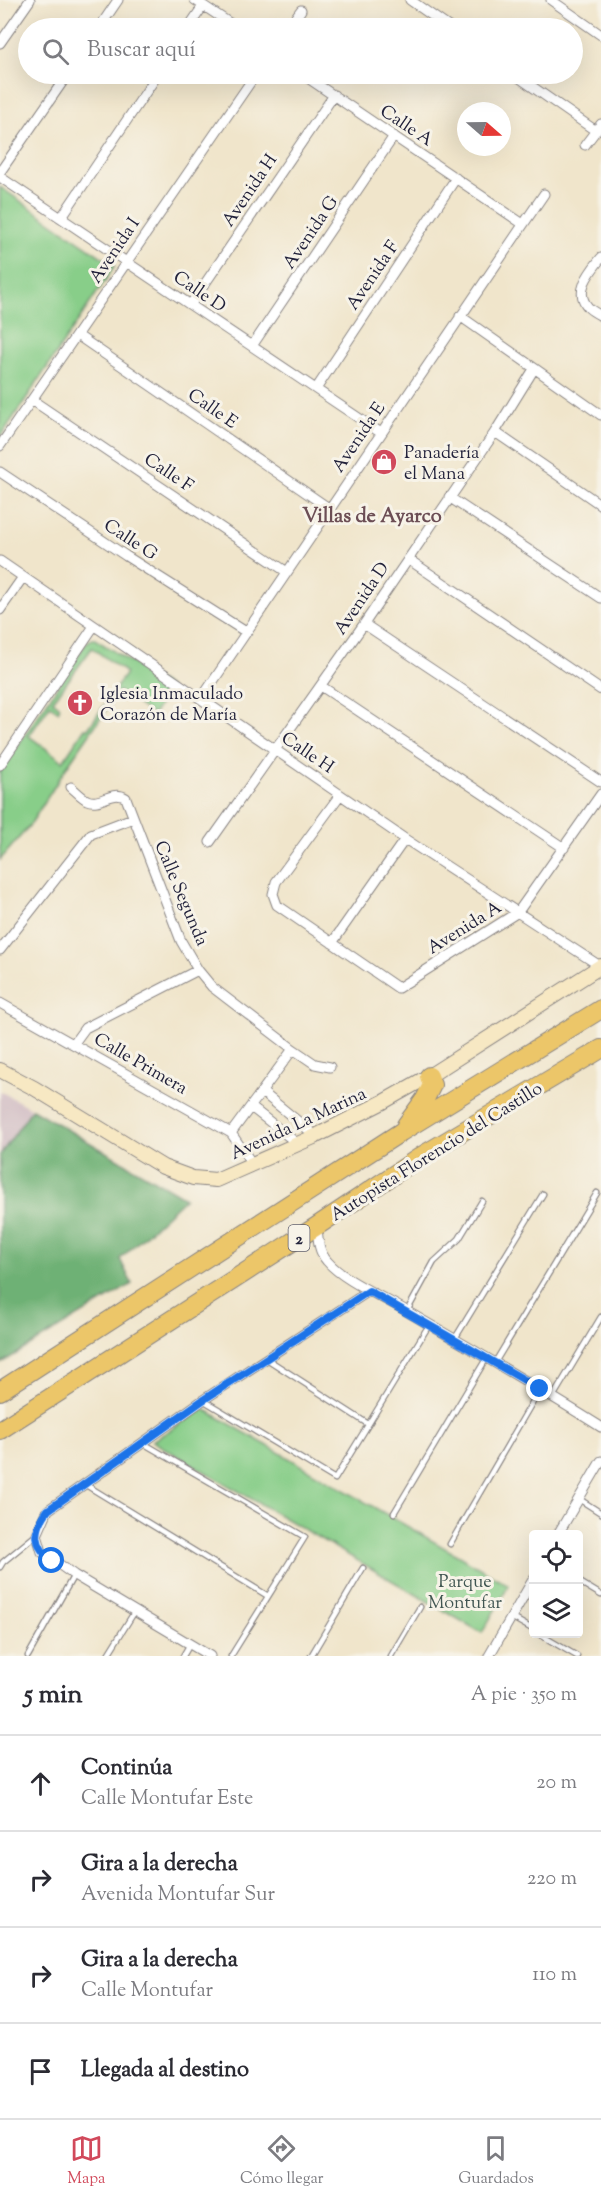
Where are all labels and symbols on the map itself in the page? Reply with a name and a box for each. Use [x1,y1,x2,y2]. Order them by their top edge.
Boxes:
street label: Calle A [374,99,438,154]
north arrow [457,102,511,156]
street label: Avenida H [217,149,285,233]
street label: Avenida G [277,191,346,275]
street label: Avenida I [84,213,147,289]
street label: Avenida F [341,236,406,316]
street label: Calle D [167,265,231,320]
street label: Calle E [182,383,242,436]
street label: Avenida E [327,398,393,478]
place label: Panadería el Mana [404,441,479,488]
shop icon: Panadería el Mana [369,447,399,477]
street label: Calle F [138,448,198,500]
district label: Villas de Ayarco [302,503,442,532]
street label: Calle G [98,514,162,568]
street label: Avenida D [329,557,397,641]
place label: Iglesia Inmaculado Corazón de María [100,682,243,729]
church icon: Iglesia Inmaculado Corazón de María [65,688,95,718]
street label: Calle H [275,726,339,781]
street label: Calle Segunda [146,837,214,950]
street label: Avenida A [423,895,508,962]
street label: Calle Primera [88,1027,192,1102]
street label: Autopista Florencio del Castillo [326,1077,548,1229]
street label: Avenida La Marina [227,1082,371,1168]
road number: 2 [288,1225,310,1251]
route end [526,1375,552,1401]
route start [38,1547,64,1573]
park label: Parque Montufar [428,1570,502,1617]

